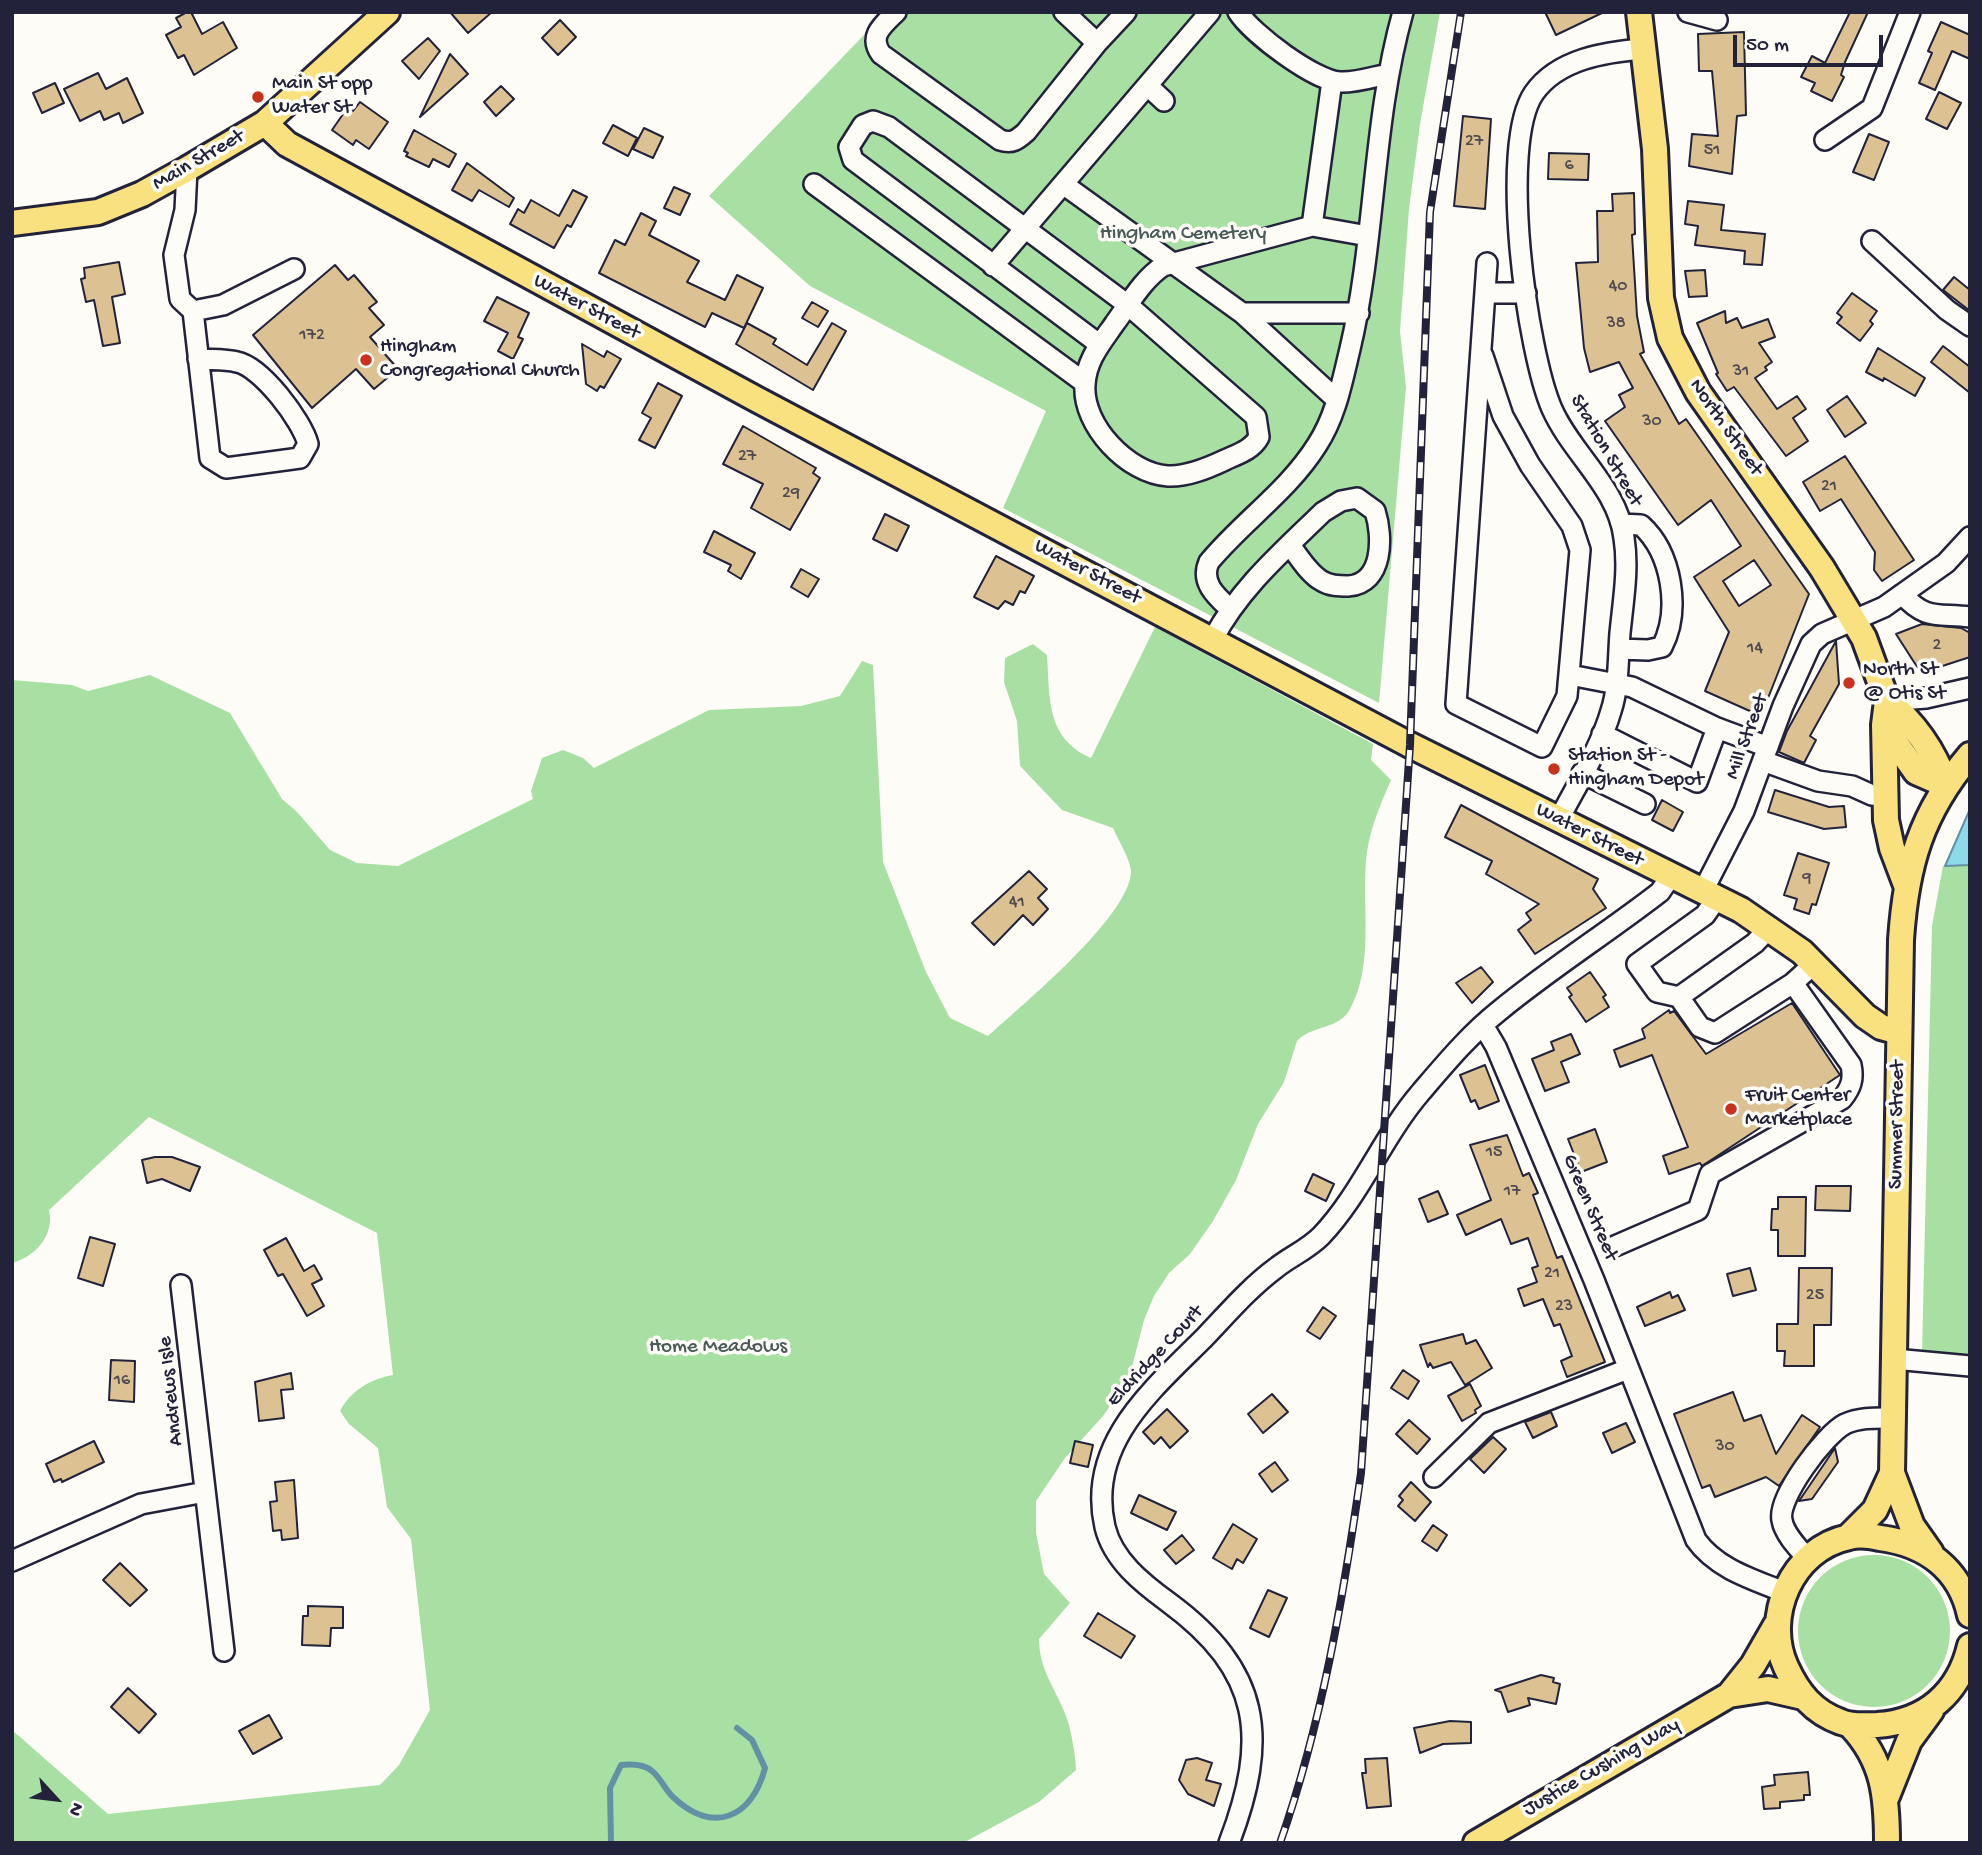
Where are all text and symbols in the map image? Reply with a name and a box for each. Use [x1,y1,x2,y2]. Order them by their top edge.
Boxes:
scale bar [1737,21,1888,65]
text: 50 m [1746,34,1789,59]
place label: Main St opp Water St [272,72,373,122]
marker: Main St opp Water St [250,89,266,105]
street label: Main Street [149,125,249,197]
house number: 27 [1465,131,1483,153]
house number: 51 [1704,140,1720,162]
house number: 6 [1564,155,1574,177]
park label: Hingham Cemetery [1100,222,1266,248]
street label: Water Street [528,269,644,347]
house number: 40 [1609,276,1627,298]
house number: 38 [1606,313,1626,335]
house number: 172 [299,325,325,347]
place label: Hingham Congregational Church [380,335,580,385]
marker: Hingham Congregational Church [358,352,374,368]
house number: 31 [1733,361,1749,383]
street label: North Street [1682,375,1768,481]
street label: Station Street [1563,391,1647,511]
house number: 30 [1642,411,1662,433]
house number: 27 [738,446,756,468]
house number: 21 [1821,476,1837,498]
house number: 29 [782,483,800,505]
street label: Water Street [1029,534,1145,612]
house number: 2 [1933,635,1941,657]
house number: 14 [1747,638,1763,660]
place label: North St @ Otis St [1863,658,1946,708]
marker: North St @ Otis St [1841,675,1857,691]
street label: Mill Street [1721,691,1775,783]
place label: Station St - Hingham Depot [1568,744,1704,794]
marker: Station St - Hingham Depot [1546,761,1562,777]
street label: Water Street [1531,798,1647,874]
house number: 9 [1802,868,1812,890]
house number: 41 [1009,892,1025,914]
street label: Summer Street [1884,1060,1912,1190]
place label: Fruit Center Marketplace [1745,1084,1852,1134]
marker: Fruit Center Marketplace [1723,1101,1739,1117]
house number: 15 [1486,1142,1502,1164]
street label: Green Street [1555,1151,1623,1265]
house number: 17 [1504,1181,1520,1203]
house number: 21 [1544,1263,1560,1285]
house number: 25 [1806,1285,1824,1307]
house number: 23 [1555,1296,1573,1318]
street label: Eldridge Court [1102,1301,1210,1413]
street label: Andrews Isle [154,1335,190,1447]
park label: Home Meadows [649,1335,787,1361]
house number: 16 [114,1370,130,1392]
house number: 30 [1715,1436,1735,1458]
street label: Justice Cushing Way [1519,1713,1685,1823]
north arrow [21,1764,91,1834]
text: N [62,1798,88,1820]

